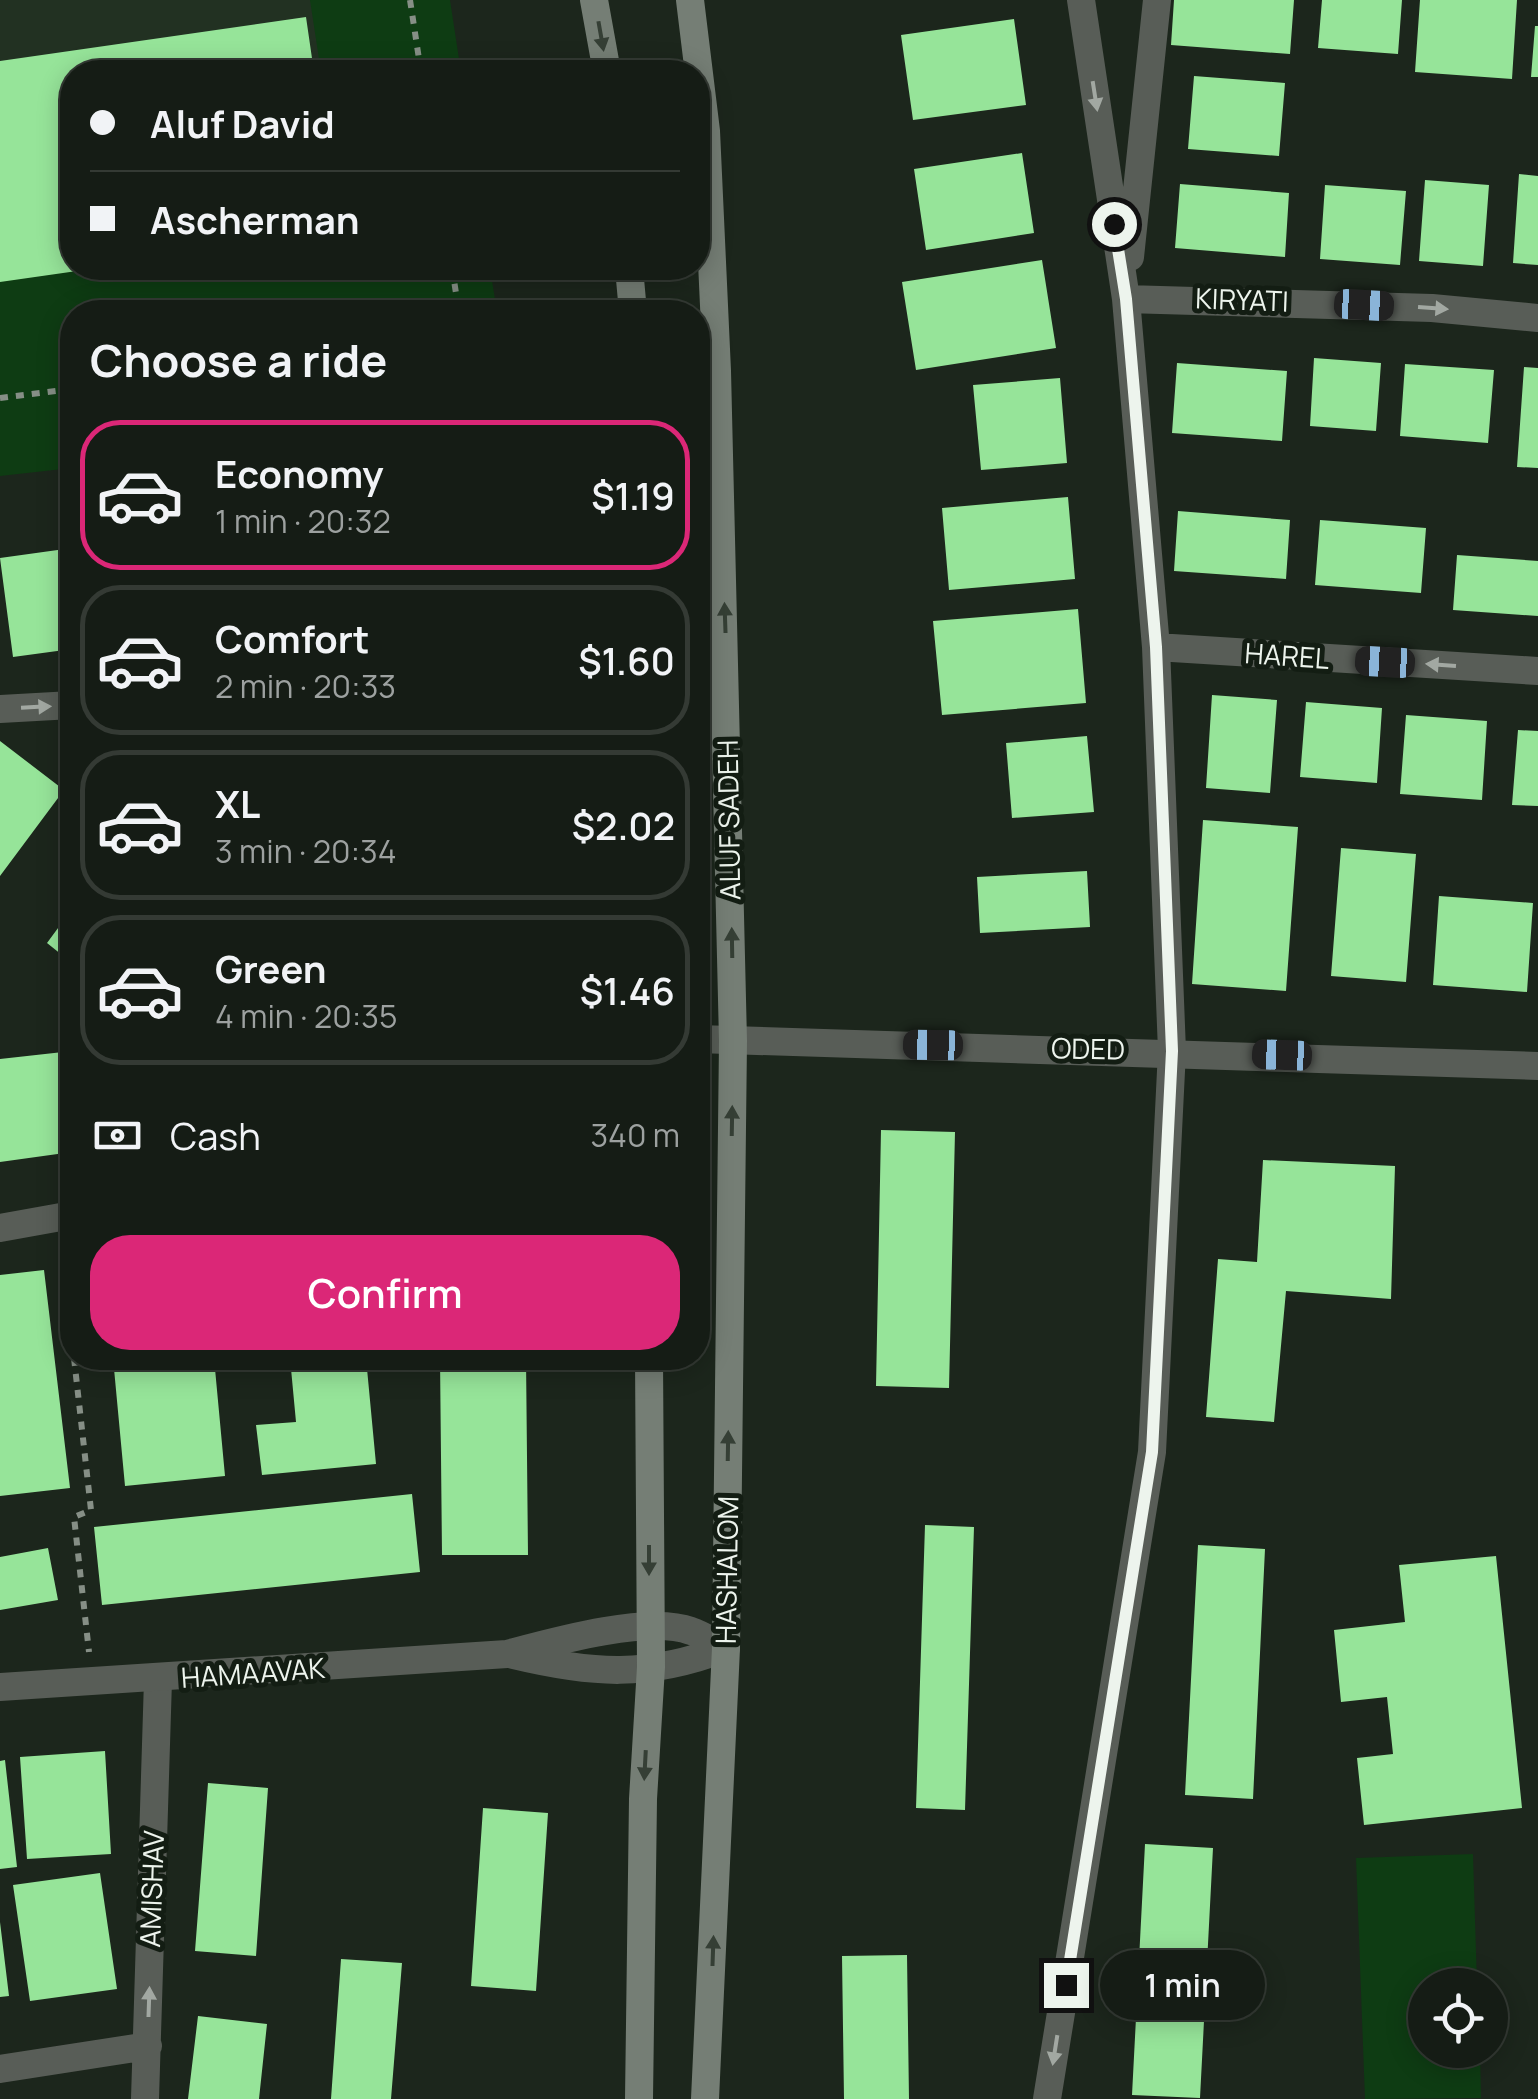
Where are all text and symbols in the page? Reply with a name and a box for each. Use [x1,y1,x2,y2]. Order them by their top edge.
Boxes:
one-way arrow [594,21,609,52]
one-way arrow [1088,81,1104,113]
text: Aluf David [150,97,335,149]
text: Ascherman [150,193,360,245]
route start [1092,202,1137,247]
street label: KIRYATI [1195,278,1289,320]
car [1333,288,1395,322]
one-way arrow [1418,301,1449,317]
text: Choose a ride [90,329,387,391]
text: Economy [215,447,384,499]
icon: car [95,450,185,540]
text: $1.19 [591,469,675,521]
text: 1 min · 20:32 [215,499,391,543]
one-way arrow [716,602,732,634]
text: Comfort [215,612,369,664]
icon: car [95,615,185,705]
street label: HAREL [1243,633,1331,677]
text: $1.60 [578,634,675,686]
car [1354,645,1416,679]
one-way arrow [1424,657,1456,673]
text: 2 min · 20:33 [215,664,396,708]
one-way arrow [21,699,53,715]
street label: ALUF SADEH [708,740,748,901]
text: XL [215,777,260,829]
icon: car [95,780,185,870]
text: $2.02 [572,799,675,851]
text: 3 min · 20:34 [215,829,397,873]
one-way arrow [723,927,739,959]
text: Green [215,942,327,994]
icon: car [95,945,185,1035]
text: $1.46 [580,964,675,1016]
text: 4 min · 20:35 [215,994,397,1038]
street label: ODED [1051,1028,1125,1068]
car [903,1029,963,1061]
car [1251,1039,1313,1071]
one-way arrow [725,1105,741,1137]
icon: cash [90,1108,145,1163]
text: Cash [170,1109,261,1161]
text: 340 m [590,1113,680,1157]
button: Confirm [90,1235,680,1350]
one-way arrow [721,1430,737,1461]
street label: HASHALOM [706,1496,746,1644]
one-way arrow [641,1544,657,1576]
street label: HAMAAVAK [180,1648,327,1696]
one-way arrow [637,1749,653,1781]
street label: AMISHAV [130,1830,172,1948]
one-way arrow [705,1934,721,1966]
callout: 1 min [1101,1950,1266,2020]
route end [1044,1963,1089,2008]
text: 1 min [1144,1963,1221,2007]
map controls [1408,1968,1508,2068]
button: locate [1408,1968,1508,2068]
one-way arrow [142,1985,158,2017]
one-way arrow [1047,2035,1063,2066]

